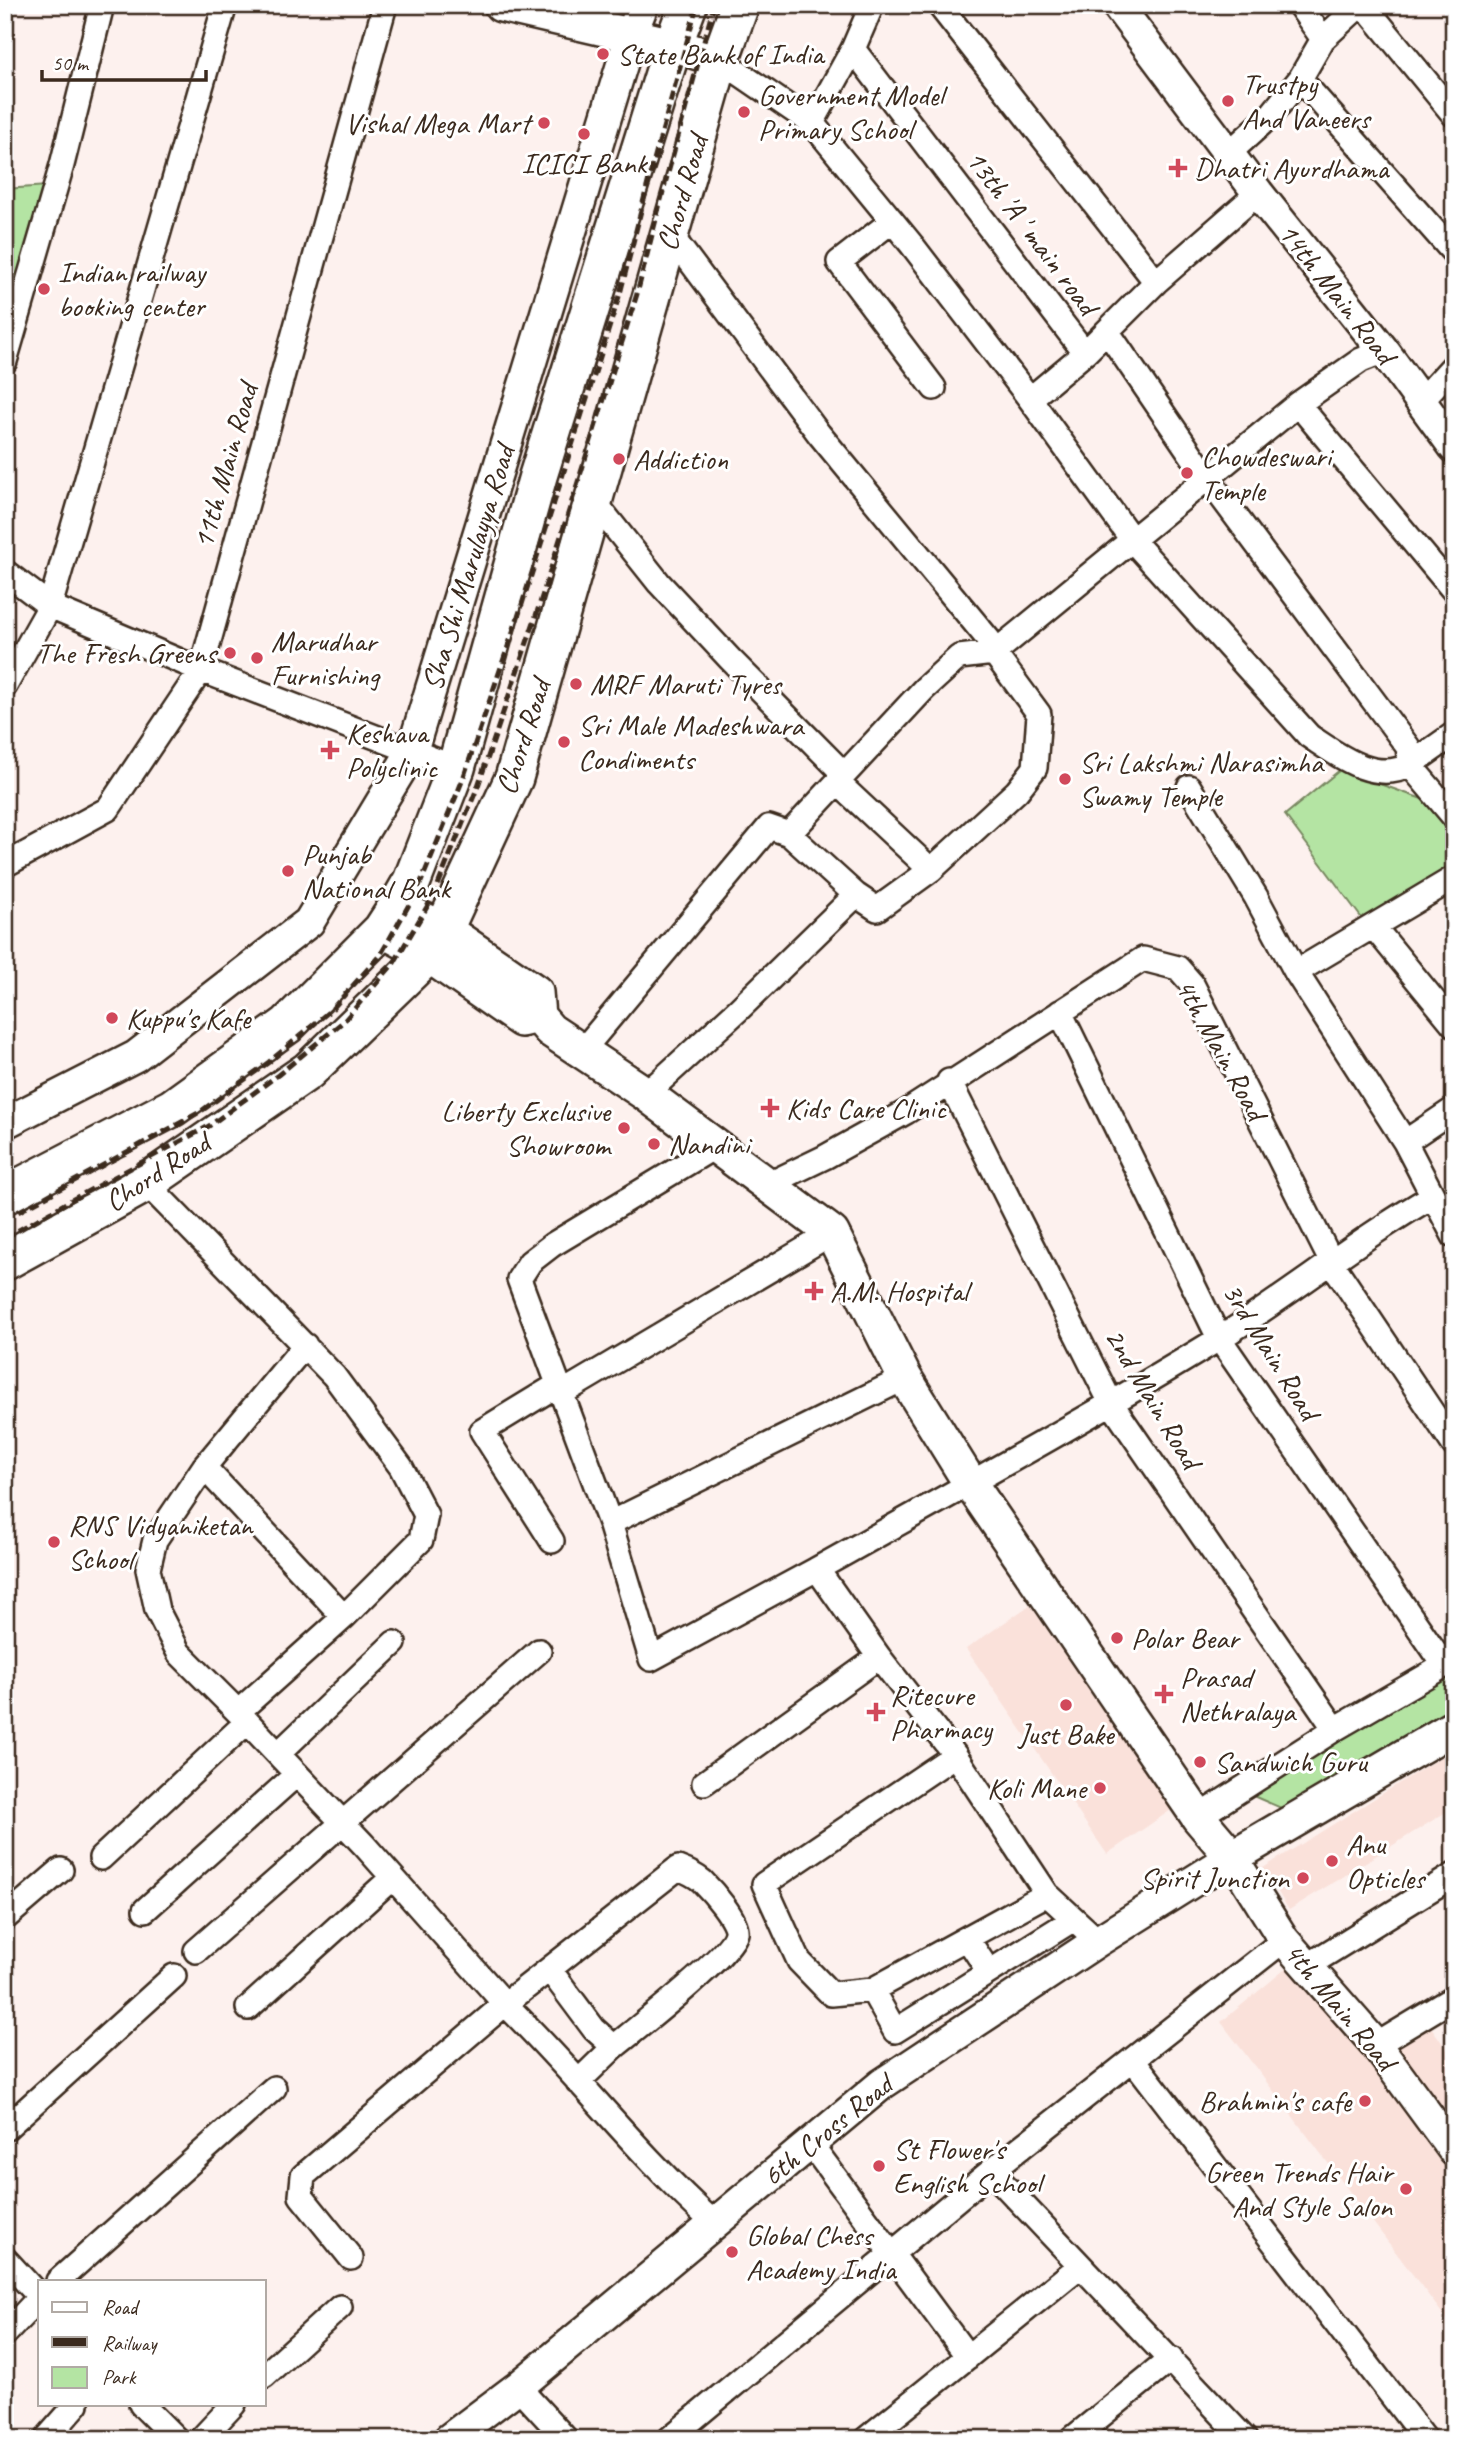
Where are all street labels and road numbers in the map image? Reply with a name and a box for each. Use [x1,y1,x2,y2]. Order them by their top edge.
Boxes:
street label: Chord Road [647,127,718,255]
street label: 13th 'A ' main road [958,142,1109,325]
street label: 14th Main Road [1270,215,1407,375]
street label: 11th Main Road [183,375,268,553]
street label: Sha Shi Marulayya Road [413,437,525,695]
street label: Chord Road [487,671,561,799]
street label: 4th Main Road [1167,972,1277,1130]
street label: Chord Road [97,1122,220,1220]
street label: 3rd Main Road [1214,1275,1330,1430]
street label: 2nd Main Road [1096,1321,1212,1479]
street label: 4th Main Road [1275,1934,1407,2081]
street label: 6th Cross Road [754,2063,903,2194]

